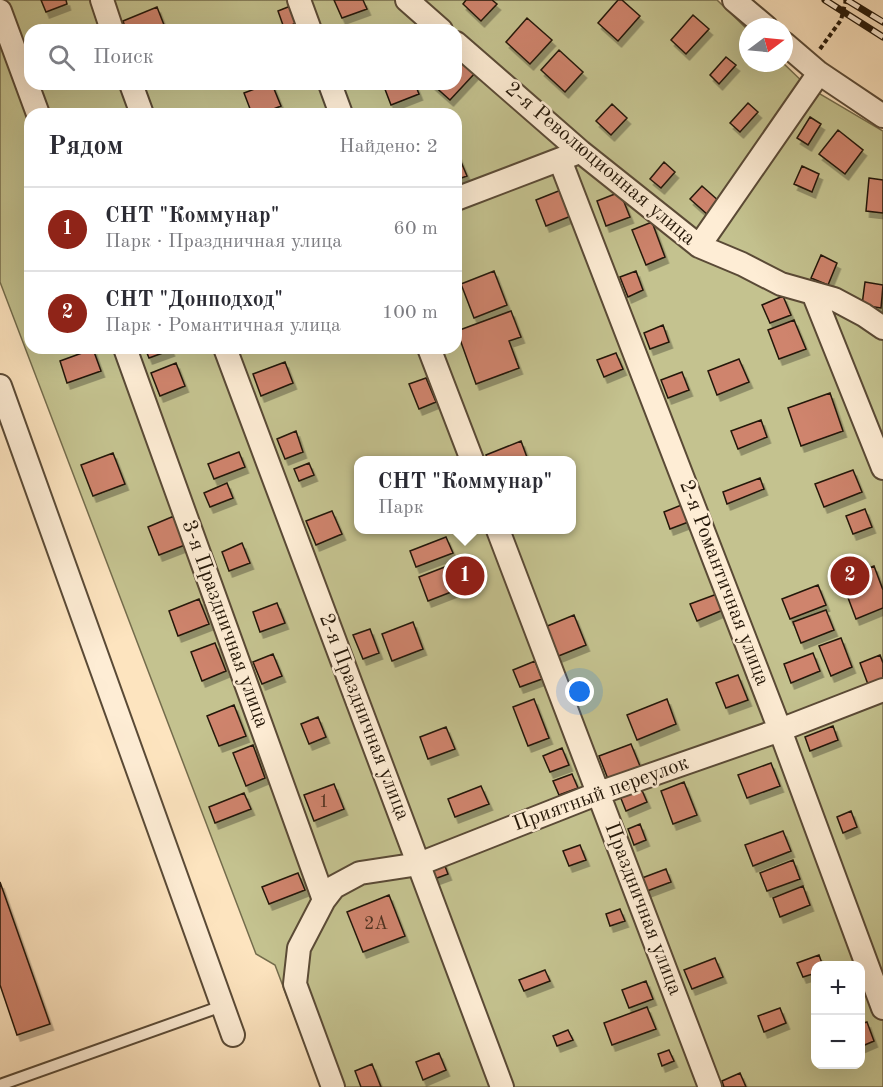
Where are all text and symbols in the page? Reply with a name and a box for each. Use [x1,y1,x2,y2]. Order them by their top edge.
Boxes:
north arrow [739,18,793,72]
search box [24,24,462,90]
icon: search [45,41,78,74]
text: Поиск [93,46,154,68]
street label: 2-я Революционная улица [501,78,699,250]
text: Рядом [48,134,123,160]
text: Найдено: 2 [339,137,438,157]
text: СНТ "Коммунар" [105,205,280,227]
text: 1 [62,219,73,239]
text: 60 m [393,219,438,239]
text: Парк · Праздничная улица [105,232,342,252]
text: СНТ "Донподход" [105,289,283,311]
text: 2 [62,303,73,323]
text: 100 m [382,303,438,323]
text: Парк · Романтичная улица [105,316,341,336]
popup [354,456,576,534]
text: СНТ "Коммунар" [378,471,552,493]
street label: 2-я Романтичная улица [675,477,773,689]
text: Парк [378,498,424,518]
street label: 3-я Праздничная улица [178,517,272,731]
pin: 1 [446,554,484,598]
pin: 2 [830,554,870,598]
street label: 2-я Праздничная улица [315,611,413,823]
your location [565,677,594,706]
street label: Приятный переулок [510,752,692,836]
house number: 1 [319,793,329,811]
street label: Праздничная улица [600,820,686,998]
house number: 2А [364,915,388,933]
map controls [811,961,865,1069]
button: + [811,961,865,1015]
button: − [811,1015,865,1069]

